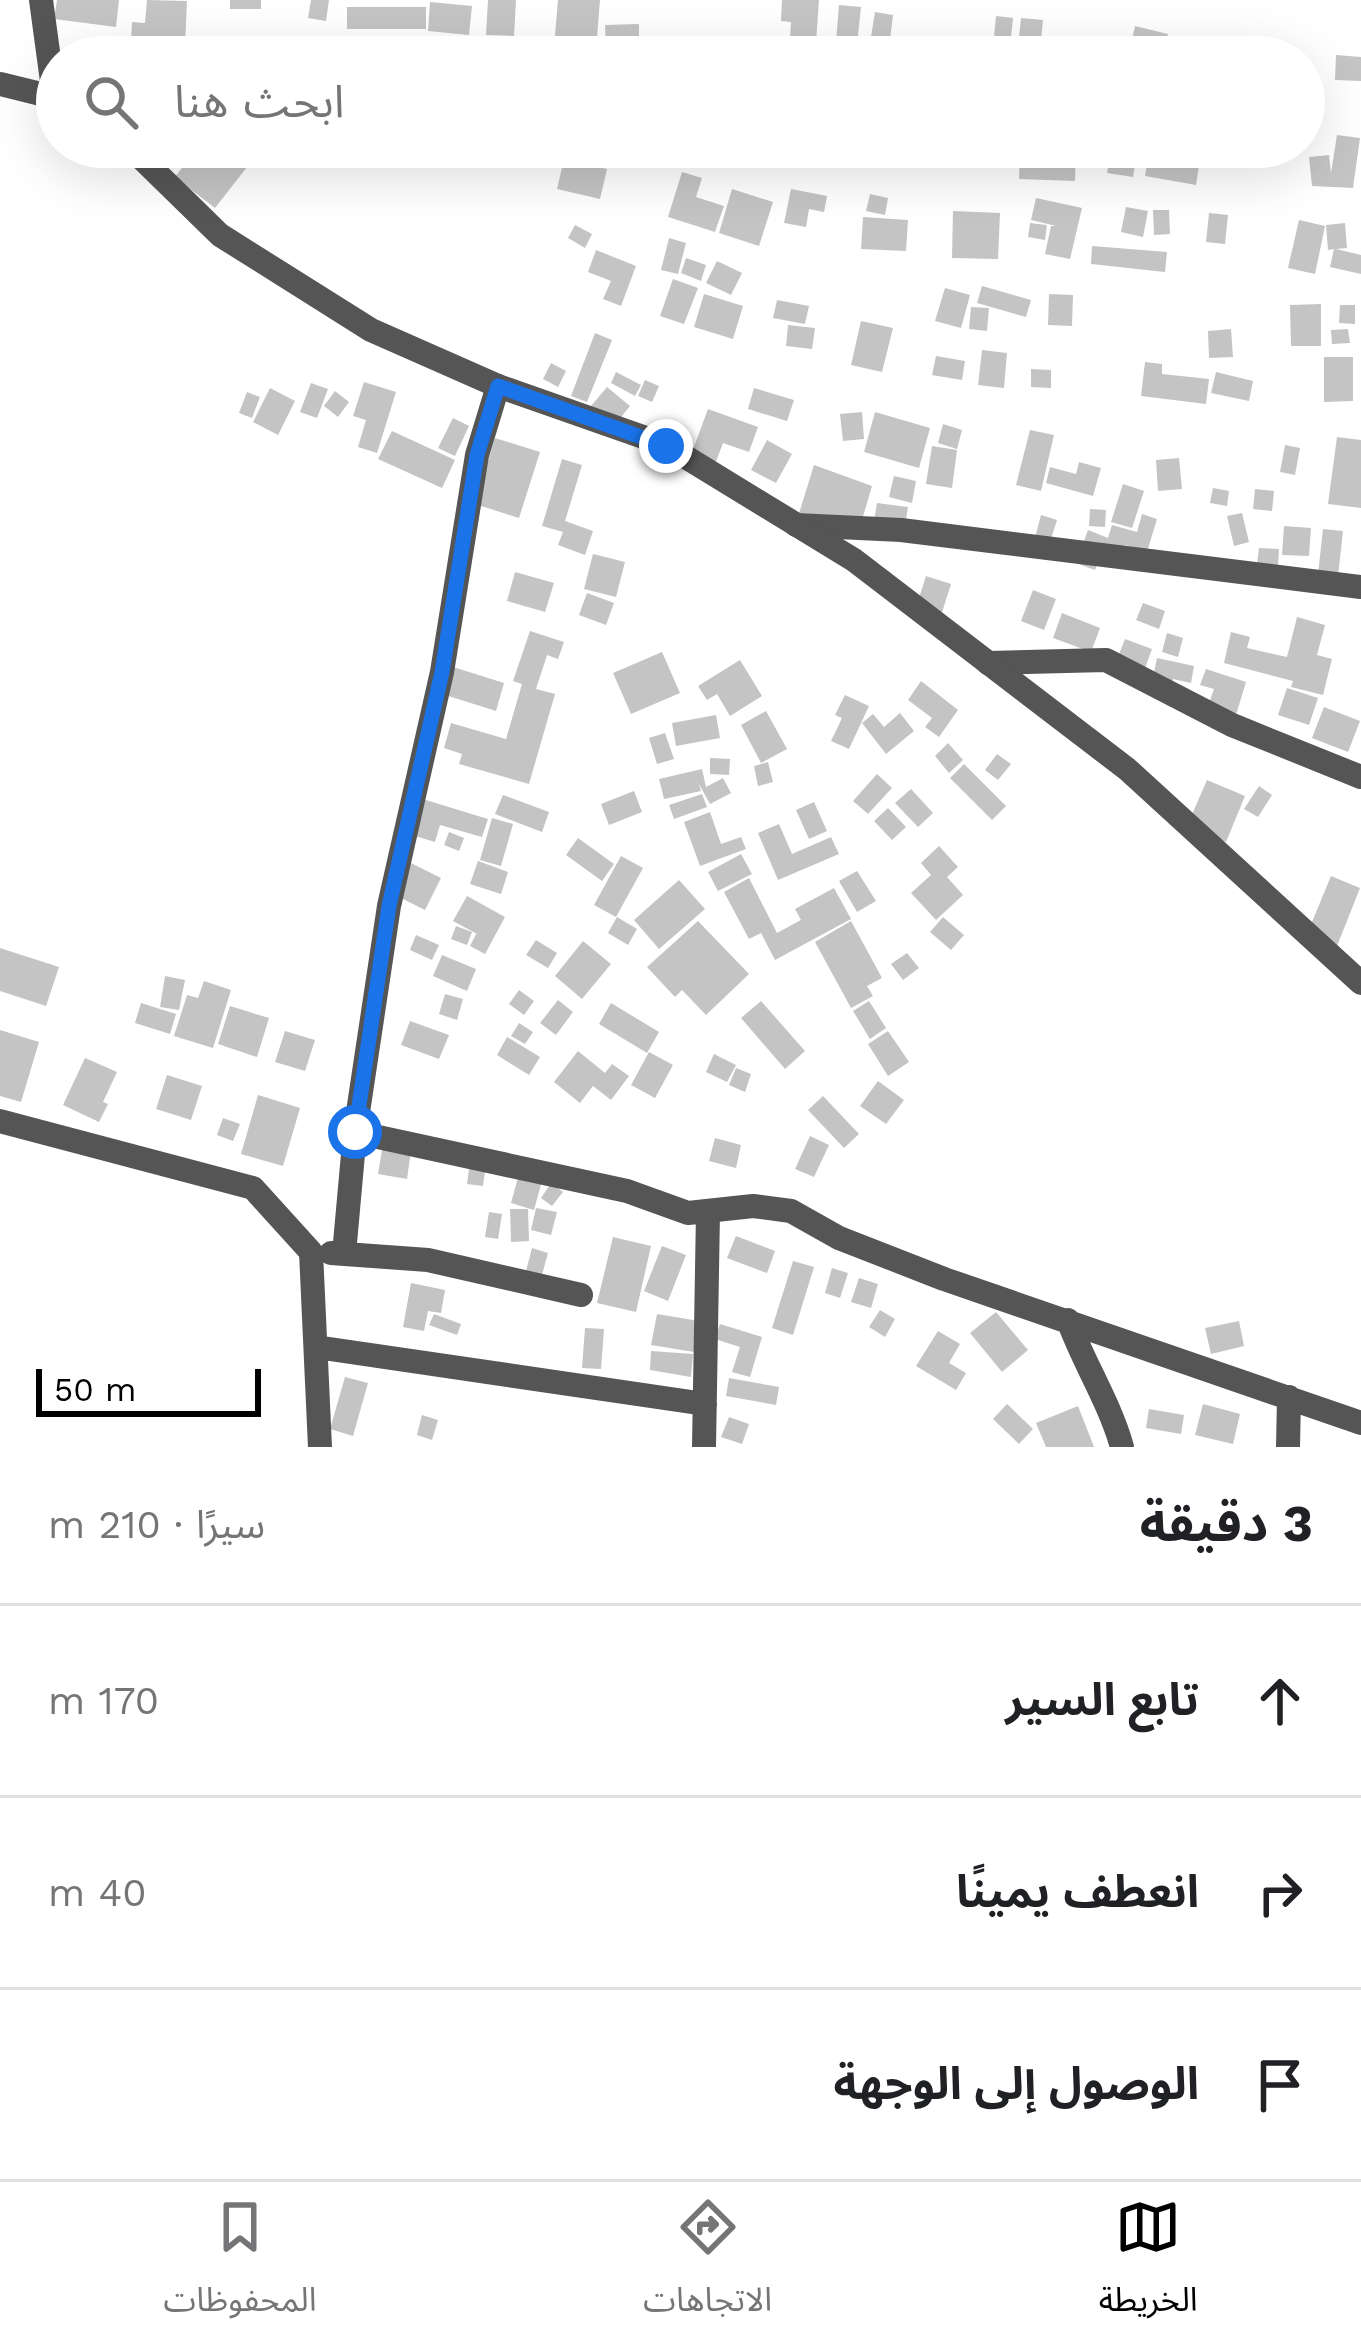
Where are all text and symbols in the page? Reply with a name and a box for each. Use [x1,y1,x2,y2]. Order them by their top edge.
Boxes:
search box [36,36,1325,168]
icon: search [78,69,144,135]
text: ابحث هنا [174,75,344,128]
route end [639,419,693,473]
route start [328,1105,382,1159]
scale bar [36,1363,261,1416]
text: 50 m [54,1370,136,1409]
text: 3 دقيقة [1140,1494,1313,1553]
text: سيرًا · 210 m [48,1502,265,1547]
icon: ahead [1247,1668,1313,1734]
text: تابع السير [1006,1673,1199,1726]
text: 170 m [48,1678,159,1723]
icon: right [1247,1860,1313,1926]
text: انعطف يمينًا [956,1865,1199,1918]
text: 40 m [48,1870,147,1915]
icon: arrive [1247,2052,1313,2118]
text: الوصول إلى الوجهة [833,2057,1199,2110]
tab: المحفوظات [163,2194,317,2335]
tab: الاتجاهات [643,2194,772,2335]
tab: الخريطة [1099,2194,1198,2335]

